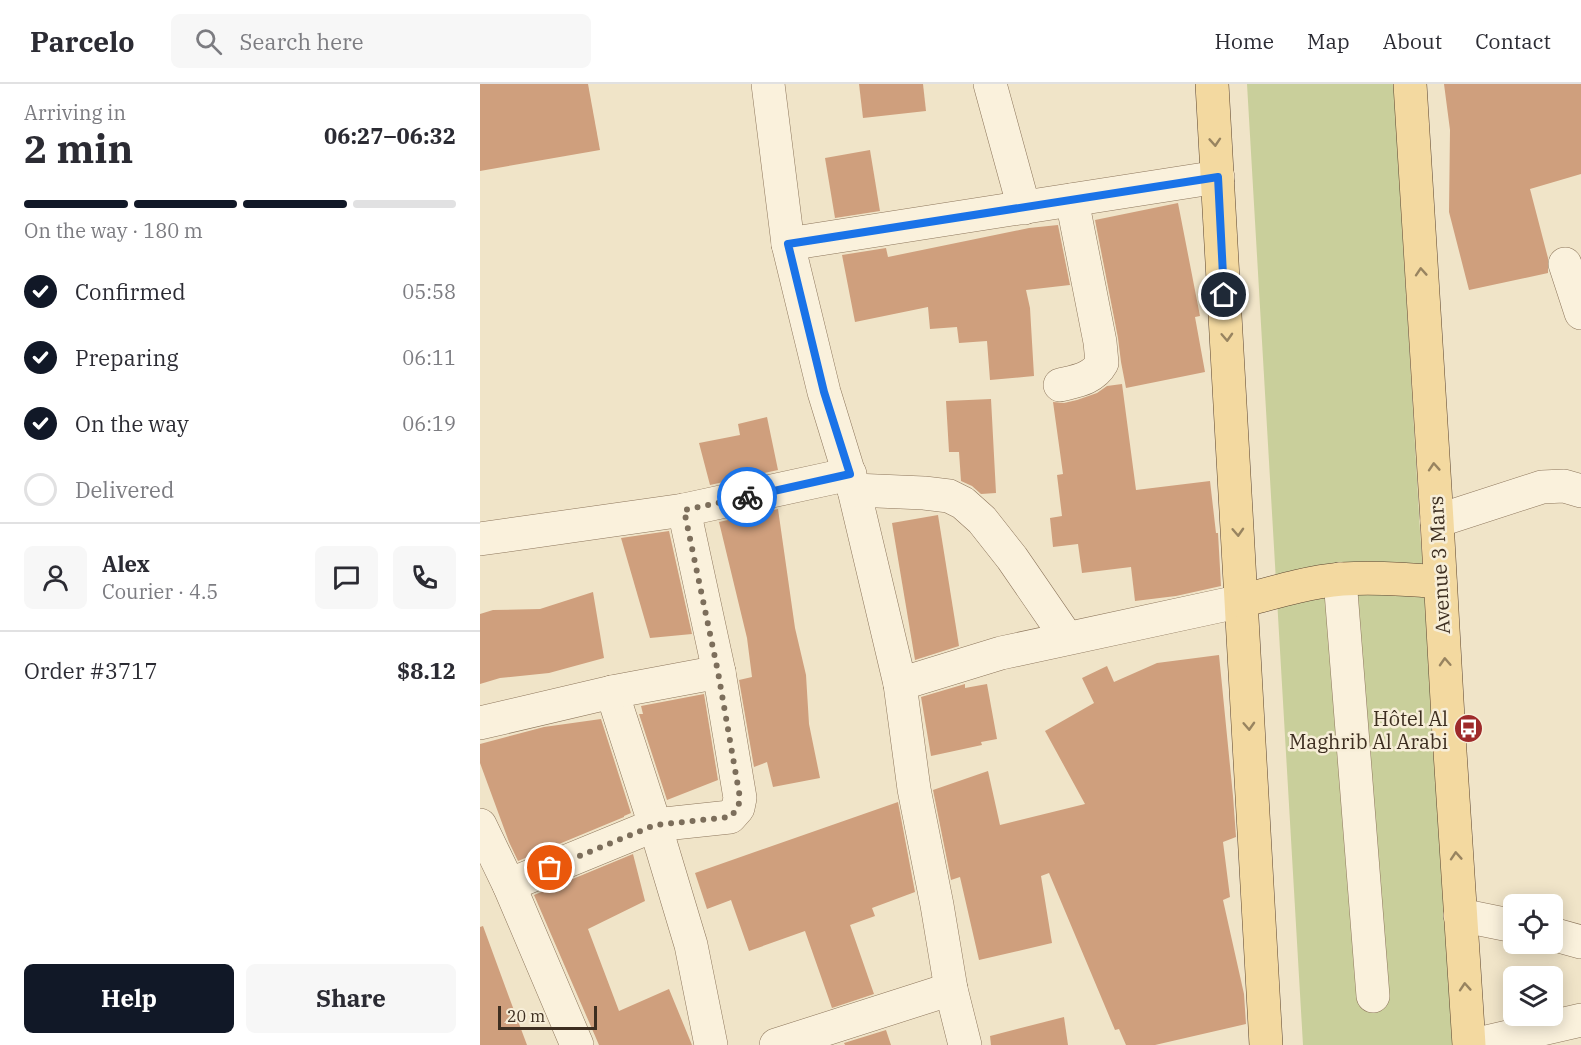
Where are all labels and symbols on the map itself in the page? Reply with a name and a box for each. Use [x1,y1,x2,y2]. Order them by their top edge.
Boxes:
one-way arrow [1209,138,1222,147]
one-way arrow [1415,268,1428,277]
pin [1198,269,1249,320]
one-way arrow [1220,333,1233,342]
one-way arrow [1428,462,1441,471]
courier [717,467,777,527]
street label: Avenue 3 Mars [1422,495,1456,635]
one-way arrow [1231,527,1244,536]
one-way arrow [1438,657,1451,666]
place label: Hôtel Al Maghrib Al Arabi [1289,705,1448,755]
bus stop icon: Hôtel Al Maghrib Al Arabi [1453,713,1485,745]
one-way arrow [1242,722,1255,731]
pin [524,842,575,893]
one-way arrow [1450,852,1463,861]
one-way arrow [1459,982,1472,991]
scale bar [498,1003,597,1030]

